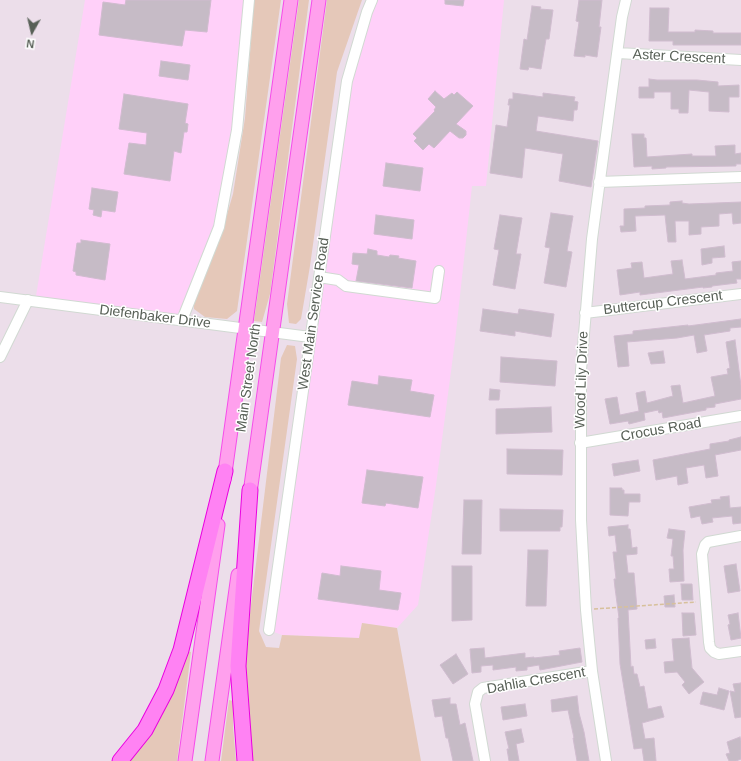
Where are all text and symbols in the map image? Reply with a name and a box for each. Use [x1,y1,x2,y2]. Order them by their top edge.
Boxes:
north arrow [12,12,52,52]
text: N [26,37,35,50]
street label: Aster Crescent [632,46,726,68]
street label: West Main Service Road [295,237,333,391]
street label: Buttercup Crescent [603,287,723,319]
street label: Diefenbaker Drive [98,302,212,332]
street label: Main Street North [233,323,265,433]
street label: Wood Lily Drive [572,331,592,429]
street label: Crocus Road [619,415,703,445]
street label: Dahlia Crescent [485,664,587,698]

